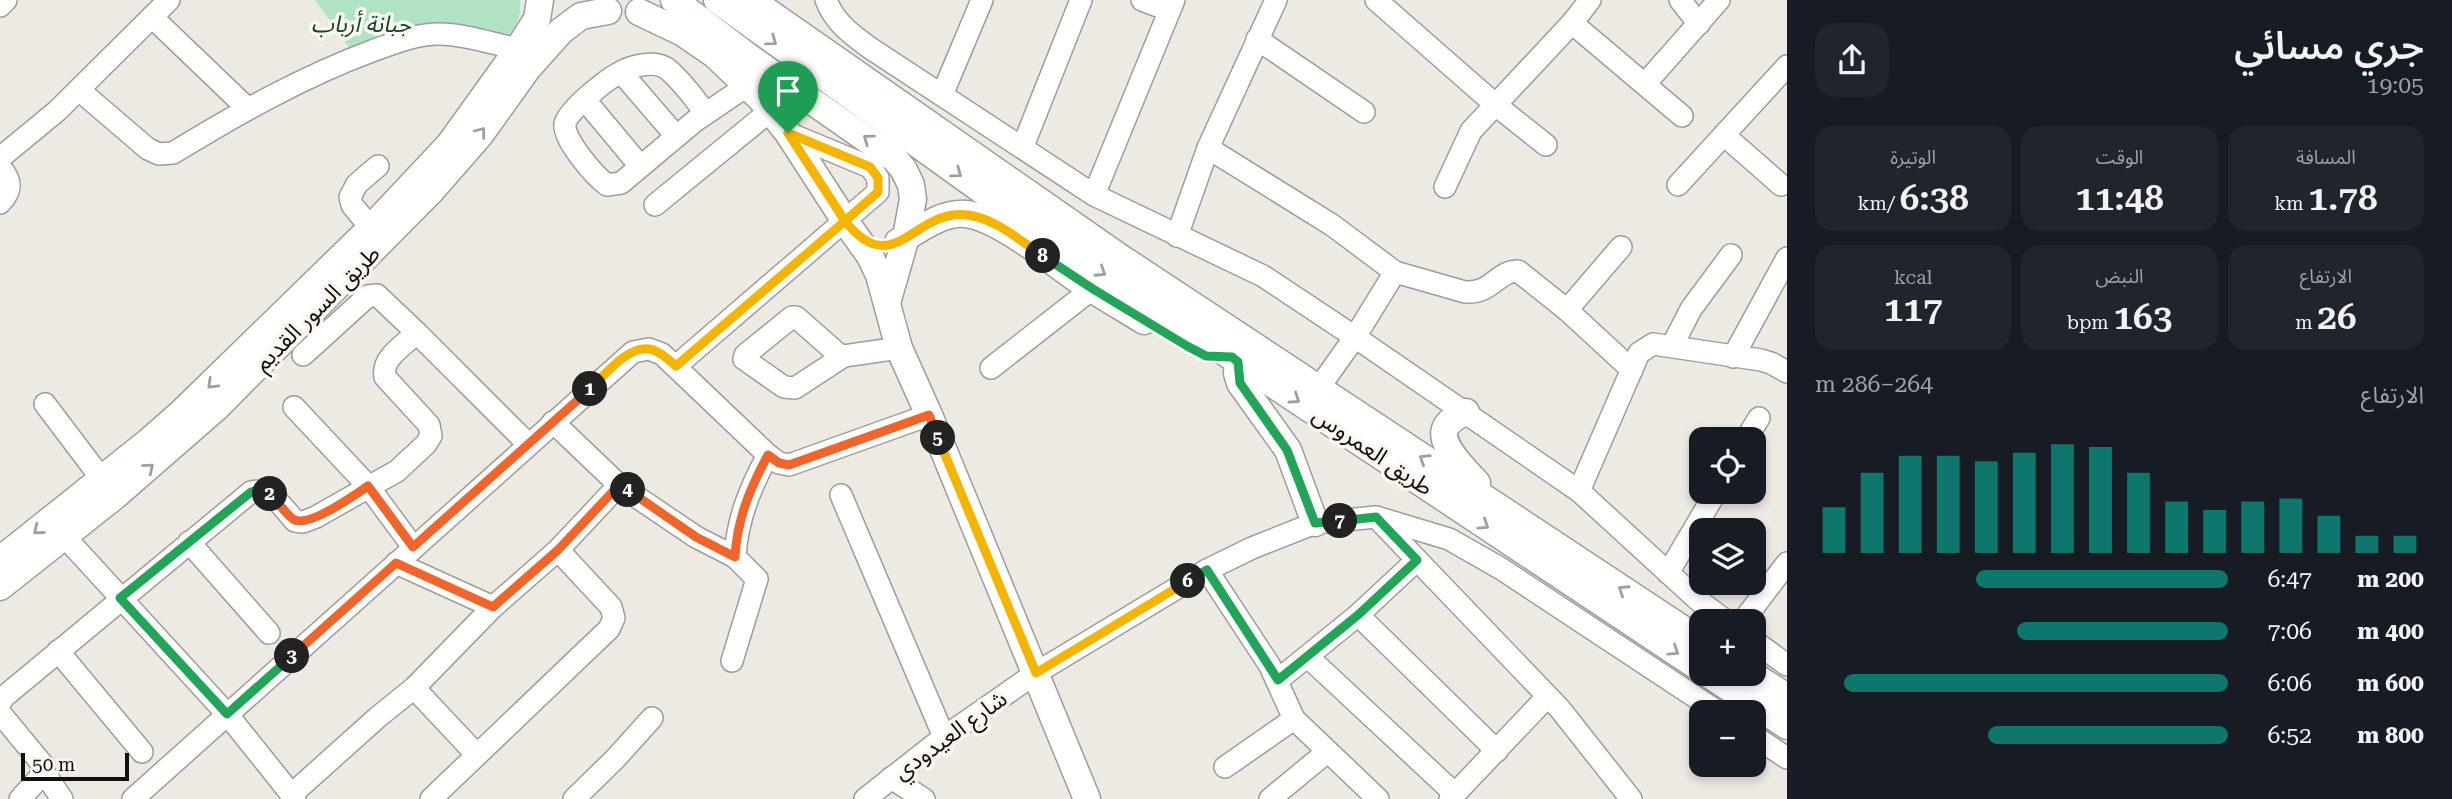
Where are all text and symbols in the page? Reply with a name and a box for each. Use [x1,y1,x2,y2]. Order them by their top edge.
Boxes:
park label: جبانة أرباب [311,10,412,38]
button: share [1815,23,1889,97]
text: جري مسائي [2234,24,2424,68]
one-way arrow [764,33,777,45]
pin [758,61,818,133]
icon: arrive [769,72,807,110]
text: 19:05 [2367,72,2424,99]
one-way arrow [473,128,486,140]
one-way arrow [863,135,876,147]
text: الوتيرة [1890,146,1936,169]
text: الوقت [2096,146,2143,169]
text: المسافة [2296,146,2356,169]
one-way arrow [949,165,962,177]
text: 6:38 [1900,178,1969,219]
text: 11:48 [2075,178,2164,219]
text: 1.78 [2308,178,2378,219]
text: /km [1858,192,1900,215]
text: km [2274,192,2308,215]
pin: 8 [1026,238,1060,274]
street label: طريق السور القديم [249,240,388,379]
text: 8 [1037,244,1048,267]
one-way arrow [1093,264,1106,276]
text: النبض [2095,265,2144,288]
text: الارتفاع [2300,265,2352,288]
text: kcal [1894,266,1932,289]
text: 117 [1884,289,1943,330]
text: 163 [2114,297,2172,338]
text: 26 [2317,297,2357,338]
text: bpm [2067,311,2114,334]
text: m [2295,311,2317,334]
text: 264–286 m [1815,371,1933,398]
pin: 1 [572,372,608,406]
one-way arrow [207,375,220,388]
text: 1 [584,377,595,400]
text: الارتفاع [2361,382,2424,409]
one-way arrow [1287,391,1300,404]
street label: طريق العمروس [1307,401,1438,502]
pin: 5 [920,420,956,456]
text: 5 [932,426,943,449]
map controls [1689,427,1766,777]
button: locate [1689,427,1766,504]
one-way arrow [1419,455,1432,468]
one-way arrow [141,464,154,476]
pin: 4 [610,472,646,508]
pin: 2 [252,476,288,512]
text: 4 [622,478,633,501]
text: 2 [264,482,275,505]
pin: 7 [1322,504,1358,538]
text: 7 [1334,509,1345,532]
one-way arrow [1477,517,1490,530]
button: layers [1689,518,1766,595]
one-way arrow [33,521,45,534]
pin: 6 [1170,564,1206,598]
text: 6:47 [2267,566,2312,593]
text: 200 m [2357,566,2424,593]
text: 6 [1182,569,1193,592]
one-way arrow [1618,585,1631,598]
button: + [1689,609,1766,686]
text: 7:06 [2267,618,2312,645]
text: 400 m [2357,618,2424,645]
pin: 3 [274,638,310,674]
one-way arrow [1666,643,1679,655]
text: 3 [286,644,297,667]
text: 6:06 [2267,670,2312,697]
text: 600 m [2357,670,2424,697]
street label: شارع العيدودي [888,685,1014,788]
button: − [1689,700,1766,777]
text: 6:52 [2267,722,2312,749]
text: 800 m [2357,722,2424,749]
scale bar [21,750,130,782]
text: 50 m [32,753,75,776]

